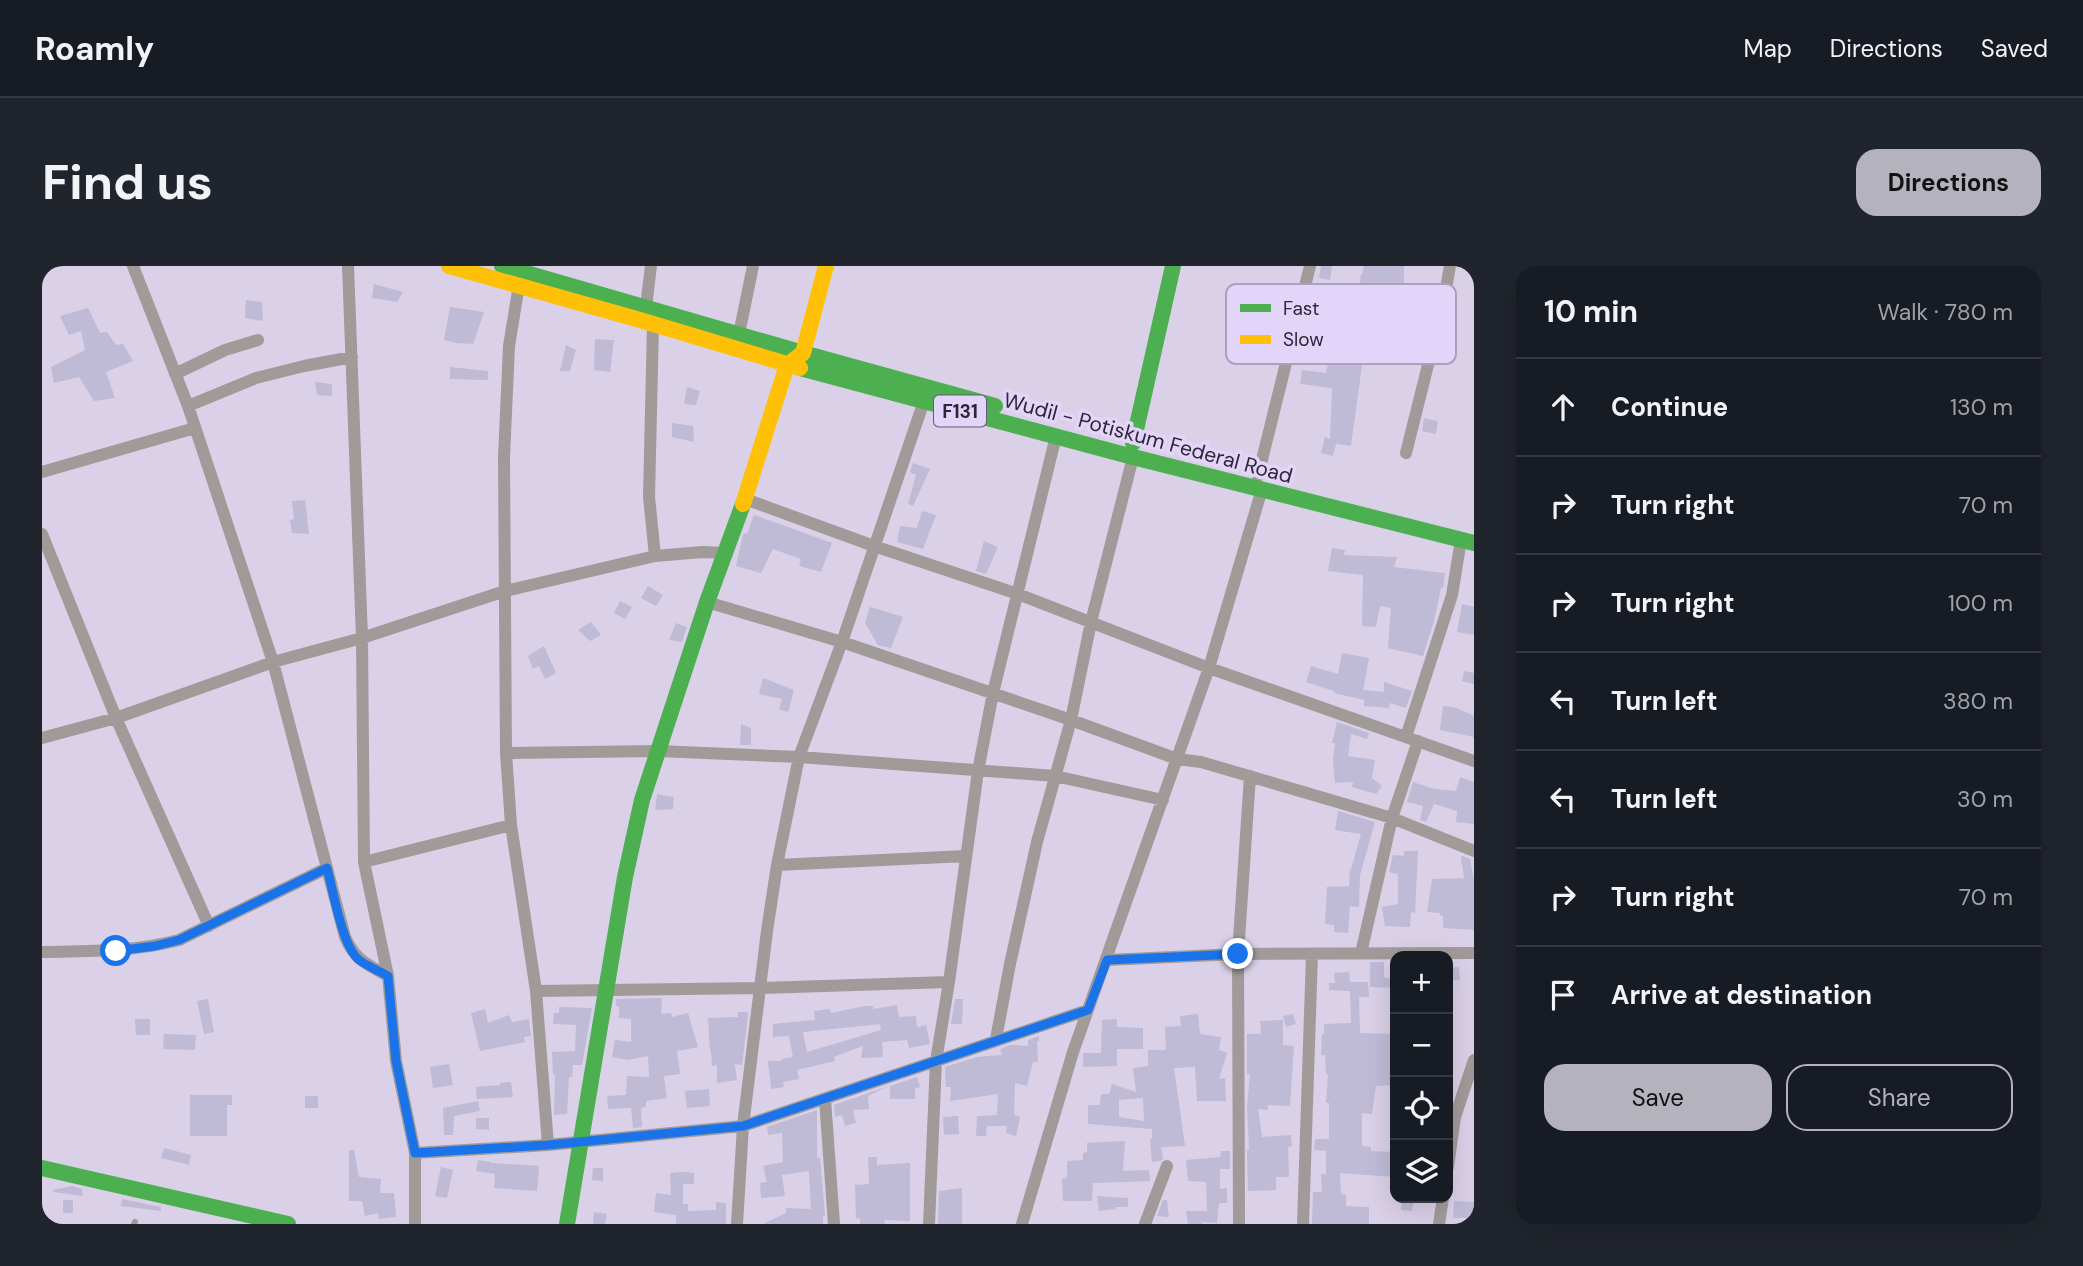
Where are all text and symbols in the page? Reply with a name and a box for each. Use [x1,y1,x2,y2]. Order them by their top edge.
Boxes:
text: Roamly [35,27,154,70]
text: Map [1744,33,1792,64]
text: Directions [1830,33,1943,64]
text: Saved [1981,33,2048,64]
button: Directions [1856,149,2041,216]
text: Find us [42,150,213,214]
legend [1226,284,1456,364]
text: 10 min [1544,292,1638,331]
text: Fast [1283,296,1319,321]
text: Walk · 780 m [1878,297,2013,327]
text: Slow [1283,327,1324,352]
street label: Wudil - Potiskum Federal Road [1000,386,1296,490]
icon: ahead [1544,388,1582,426]
text: Continue [1611,390,1728,424]
text: 130 m [1950,392,2013,422]
road number: F131 [934,396,986,426]
icon: right [1544,486,1582,524]
text: Turn right [1611,488,1735,522]
text: 70 m [1959,490,2013,520]
icon: right [1544,584,1582,622]
text: Turn right [1611,586,1735,620]
text: 100 m [1948,588,2013,618]
icon: left [1544,682,1582,720]
text: Turn left [1611,684,1718,718]
text: 380 m [1943,686,2013,716]
icon: left [1544,780,1582,818]
text: Turn left [1611,782,1718,816]
text: 30 m [1957,784,2013,814]
icon: right [1544,878,1582,916]
text: Turn right [1611,880,1735,914]
text: 70 m [1959,882,2013,912]
route start [100,935,131,966]
route end [1222,938,1253,969]
map controls [1390,951,1453,1203]
button: + [1390,951,1453,1014]
icon: arrive [1544,976,1582,1014]
text: Arrive at destination [1611,978,1872,1012]
button: − [1390,1014,1453,1077]
button: Save [1544,1064,1772,1131]
button: Share [1786,1064,2013,1131]
button: locate [1390,1077,1453,1140]
button: layers [1390,1140,1453,1203]

